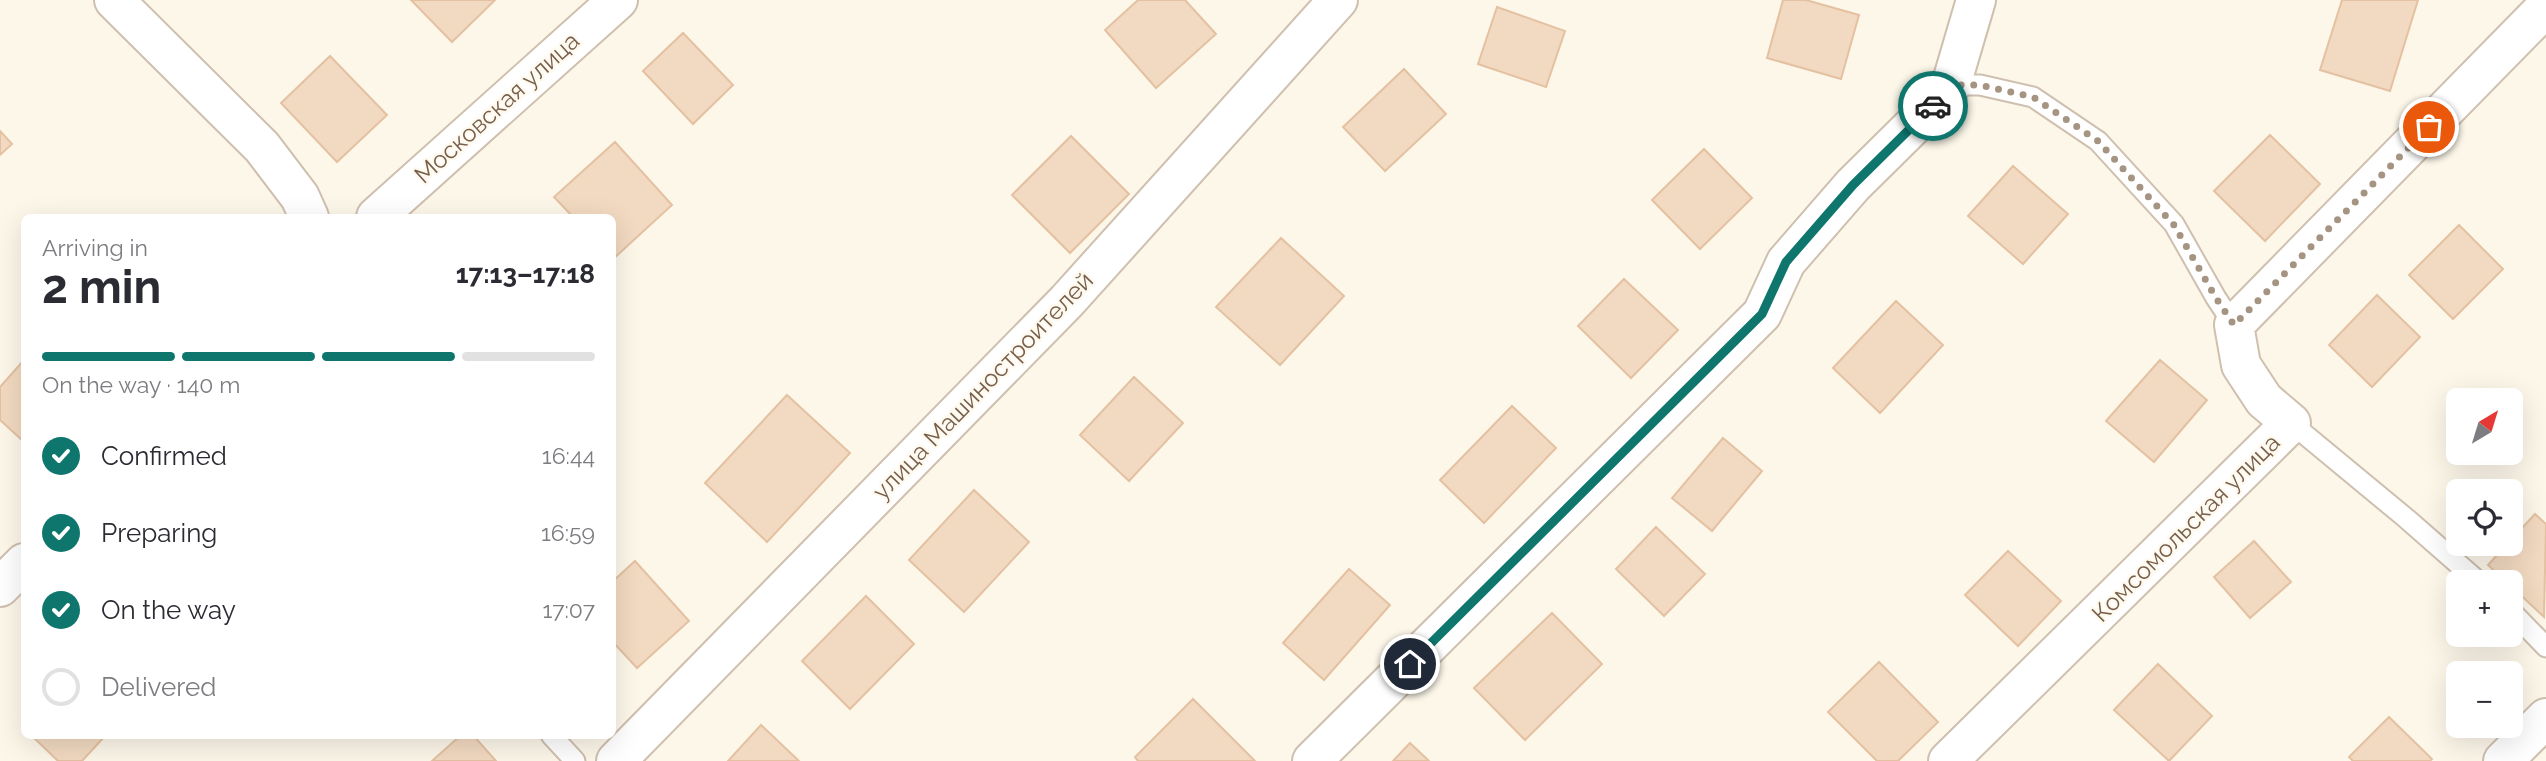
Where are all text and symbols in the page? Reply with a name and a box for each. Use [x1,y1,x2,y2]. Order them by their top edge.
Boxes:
street label: Московская улица [408,26,585,189]
courier [1898,71,1968,141]
icon: car [1914,87,1952,125]
pin [2399,97,2459,157]
icon: bag [2410,108,2448,146]
text: Arriving in [42,234,148,261]
text: 17:13–17:18 [456,259,595,289]
text: 2 min [42,260,161,314]
street label: улица Машиностроителей [866,266,1099,506]
text: On the way · 140 m [42,371,240,398]
north arrow [2446,388,2524,466]
map controls [2446,388,2523,738]
street label: Комсомольская улица [2086,428,2286,628]
icon: check [42,437,80,475]
text: Confirmed [101,441,227,471]
text: 16:44 [542,442,595,469]
button: locate [2446,479,2523,556]
icon: check [42,514,80,552]
text: Preparing [101,518,217,548]
text: 16:59 [541,519,595,546]
button: + [2446,570,2523,647]
icon: check [42,591,80,629]
text: On the way [101,595,236,625]
text: 17:07 [542,596,595,623]
pin [1380,634,1440,694]
icon: home [1391,645,1429,683]
button: − [2446,661,2523,738]
text: Delivered [101,672,216,702]

